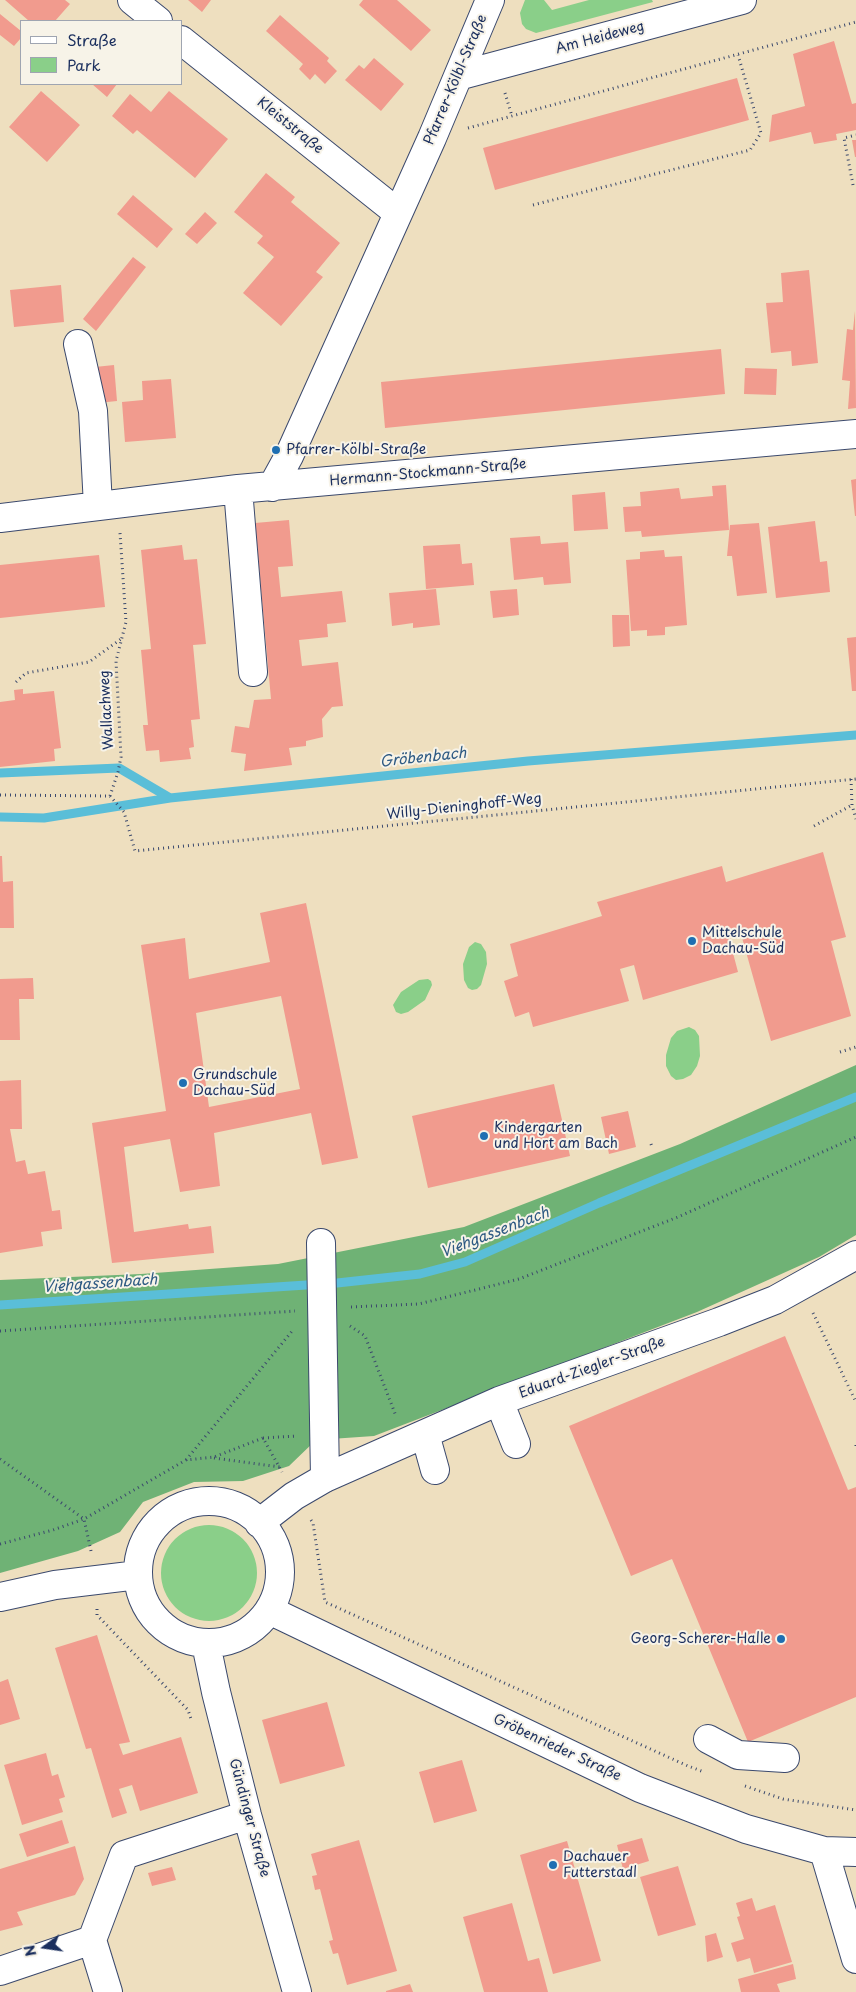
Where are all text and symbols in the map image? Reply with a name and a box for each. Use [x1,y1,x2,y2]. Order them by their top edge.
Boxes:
street label: Pfarrer-Kölbl-Straße [421,12,491,148]
street label: Am Heideweg [554,18,646,58]
legend [20,20,182,85]
text: Straße [67,28,117,51]
text: Park [67,53,101,76]
street label: Kleiststraße [253,94,327,158]
place label: Pfarrer-Kölbl-Straße [286,442,426,458]
marker: Pfarrer-Kölbl-Straße [270,444,282,456]
street label: Hermann-Stockmann-Straße [329,456,527,490]
street label: Wallachweg [97,670,117,750]
water label: Gröbenbach [379,745,467,771]
street label: Willy-Dieninghoff-Weg [386,790,542,824]
place label: Mittelschule Dachau-Süd [702,925,784,958]
marker: Mittelschule Dachau-Süd [686,935,698,947]
place label: Grundschule Dachau-Süd [193,1067,277,1100]
marker: Grundschule Dachau-Süd [177,1077,189,1089]
place label: Kindergarten und Hort am Bach [494,1120,618,1152]
marker: Kindergarten und Hort am Bach [478,1130,490,1142]
water label: Viehgassenbach [438,1204,552,1262]
water label: Viehgassenbach [42,1271,158,1297]
street label: Eduard-Ziegler-Straße [517,1334,667,1402]
place label: Georg-Scherer-Halle [630,1631,771,1647]
marker: Georg-Scherer-Halle [775,1633,787,1645]
street label: Gröbenrieder Straße [490,1711,624,1785]
street label: Gündinger Straße [225,1757,273,1879]
place label: Dachauer Futterstadl [563,1849,637,1881]
marker: Dachauer Futterstadl [547,1859,559,1871]
north arrow [20,1922,70,1972]
text: N [18,1943,41,1959]

